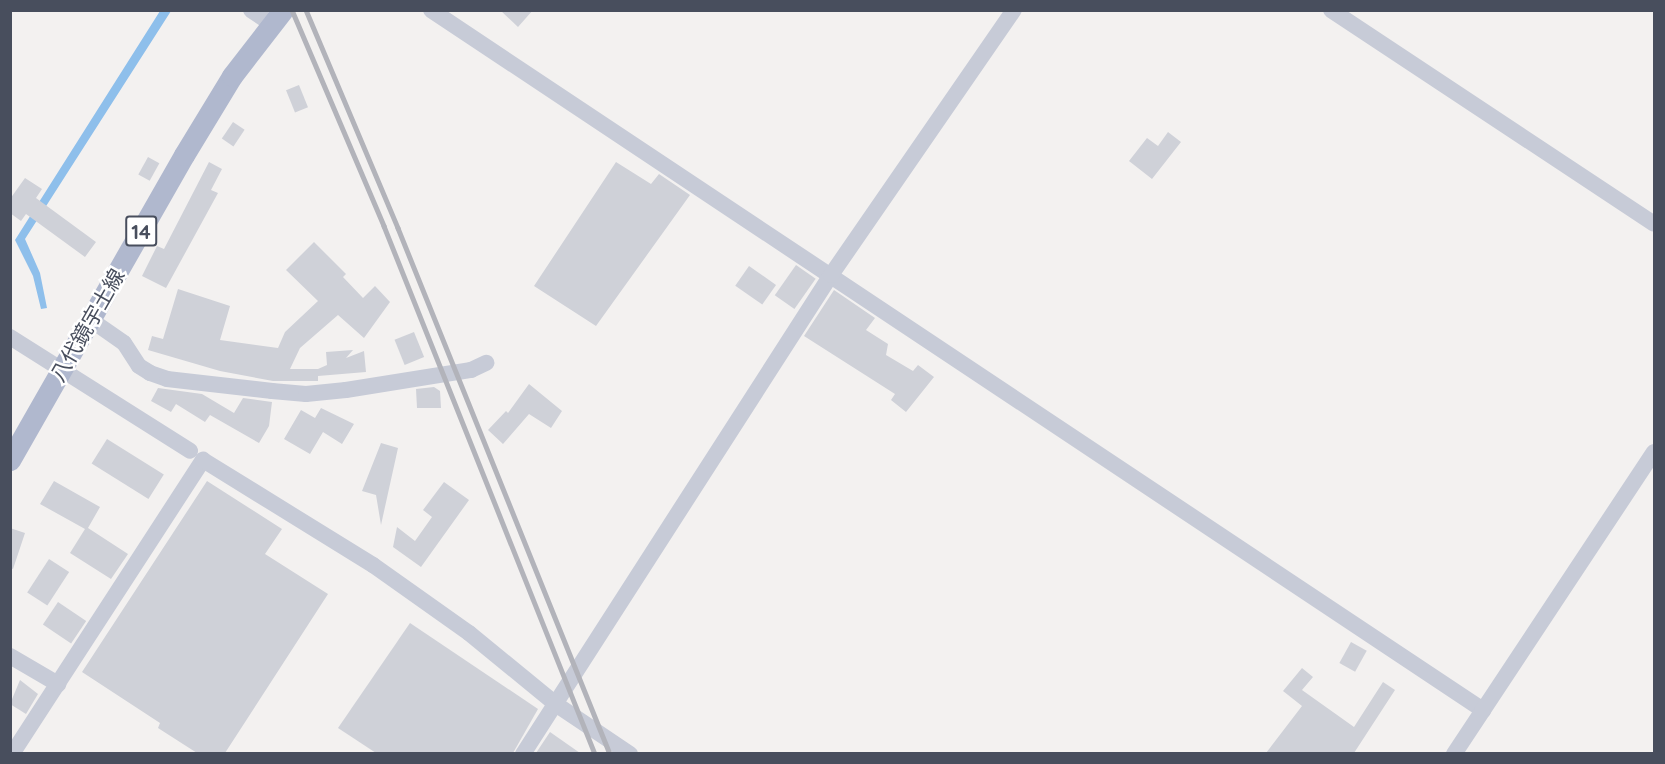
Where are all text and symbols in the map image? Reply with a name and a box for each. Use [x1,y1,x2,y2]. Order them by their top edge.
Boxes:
road number: 14 [124,214,158,248]
street label: 八代鏡宇土線 [45,264,129,386]

